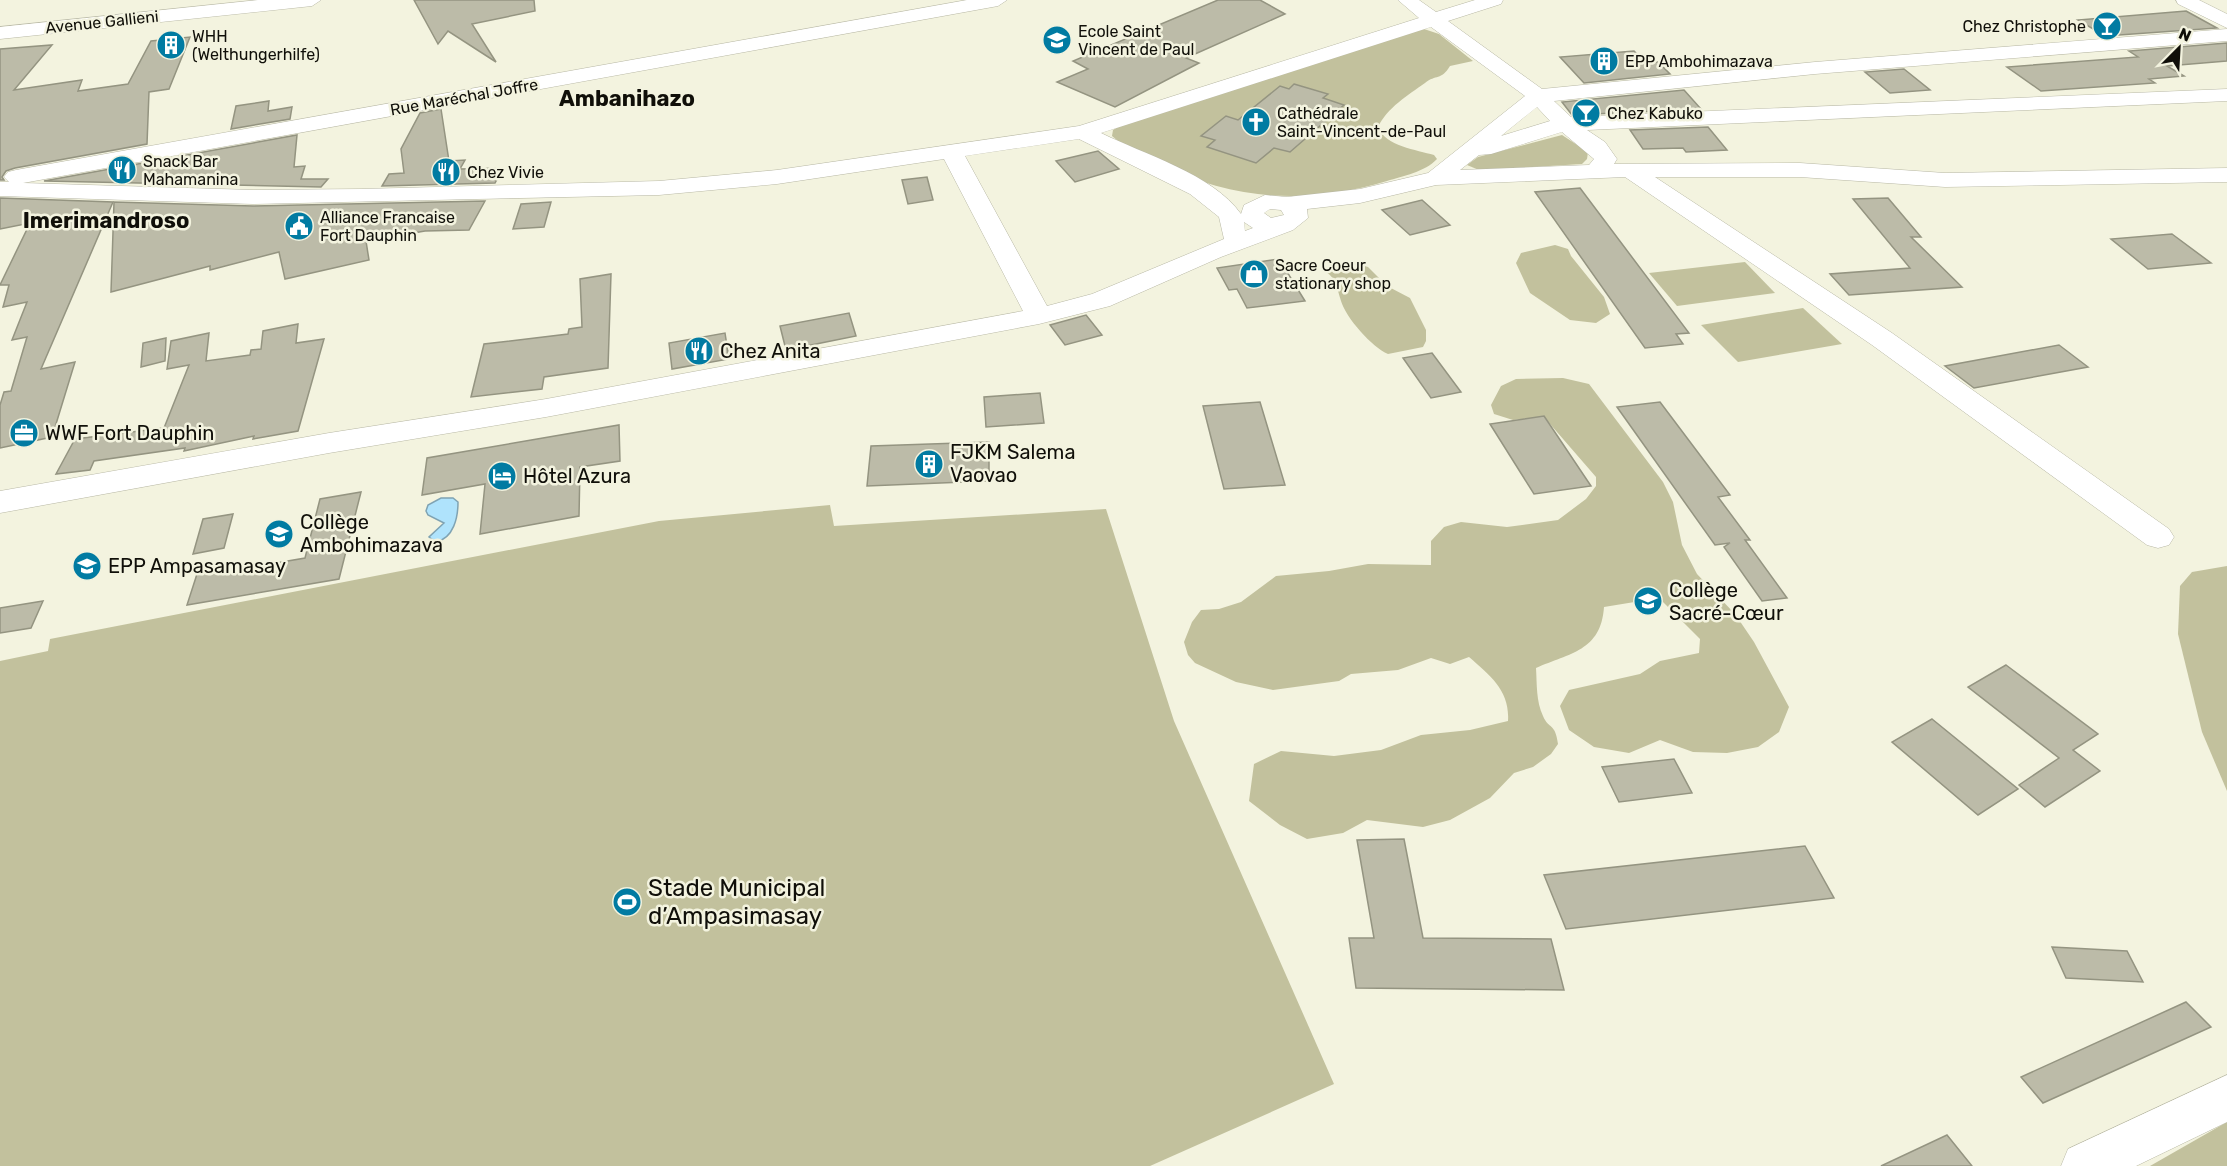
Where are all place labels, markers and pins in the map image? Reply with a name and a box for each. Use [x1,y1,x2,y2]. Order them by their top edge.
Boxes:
bar icon: Chez Christophe [2091,10,2123,42]
place label: Chez Christophe [1962,17,2086,36]
place label: Ecole Saint Vincent de Paul [1078,22,1194,59]
school or university icon: Ecole Saint Vincent de Paul [1041,24,1073,56]
place label: WHH (Welthungerhilfe) [192,27,320,64]
building icon: WHH (Welthungerhilfe) [155,29,187,61]
building icon: EPP Ambohimazava [1588,45,1620,77]
place label: EPP Ambohimazava [1625,52,1773,71]
bar icon: Chez Kabuko [1570,97,1602,129]
place label: Cathédrale Saint-Vincent-de-Paul [1277,104,1446,141]
place label: Chez Kabuko [1607,104,1703,123]
church icon: Cathédrale Saint-Vincent-de-Paul [1240,106,1272,138]
place label: Snack Bar Mahamanina [143,152,238,189]
restaurant icon: Snack Bar Mahamanina [106,154,138,186]
restaurant icon: Chez Vivie [430,156,462,188]
place label: Chez Vivie [467,163,544,182]
place label: Alliance Francaise Fort Dauphin [320,208,455,245]
public building icon: Alliance Francaise Fort Dauphin [283,210,315,242]
place label: Sacre Coeur stationary shop [1275,256,1391,293]
shop icon: Sacre Coeur stationary shop [1238,258,1270,290]
restaurant icon: Chez Anita [683,335,715,367]
place label: Chez Anita [720,339,820,363]
office icon: WWF Fort Dauphin [8,417,40,449]
place label: WWF Fort Dauphin [45,421,214,445]
place label: FJKM Salema Vaovao [950,440,1075,487]
building icon: FJKM Salema Vaovao [913,448,945,480]
hotel icon: Hôtel Azura [486,460,518,492]
place label: Hôtel Azura [523,464,631,488]
place label: Collège Ambohimazava [300,510,443,557]
school or university icon: Collège Ambohimazava [263,518,295,550]
school or university icon: EPP Ampasamasay [71,550,103,582]
place label: EPP Ampasamasay [108,554,286,578]
place label: Collège Sacré-Cœur [1669,578,1784,625]
school or university icon: Collège Sacré-Cœur [1632,585,1664,617]
place label: Stade Municipal d’Ampasimasay [648,874,825,930]
sports icon: Stade Municipal d’Ampasimasay [611,886,643,918]

